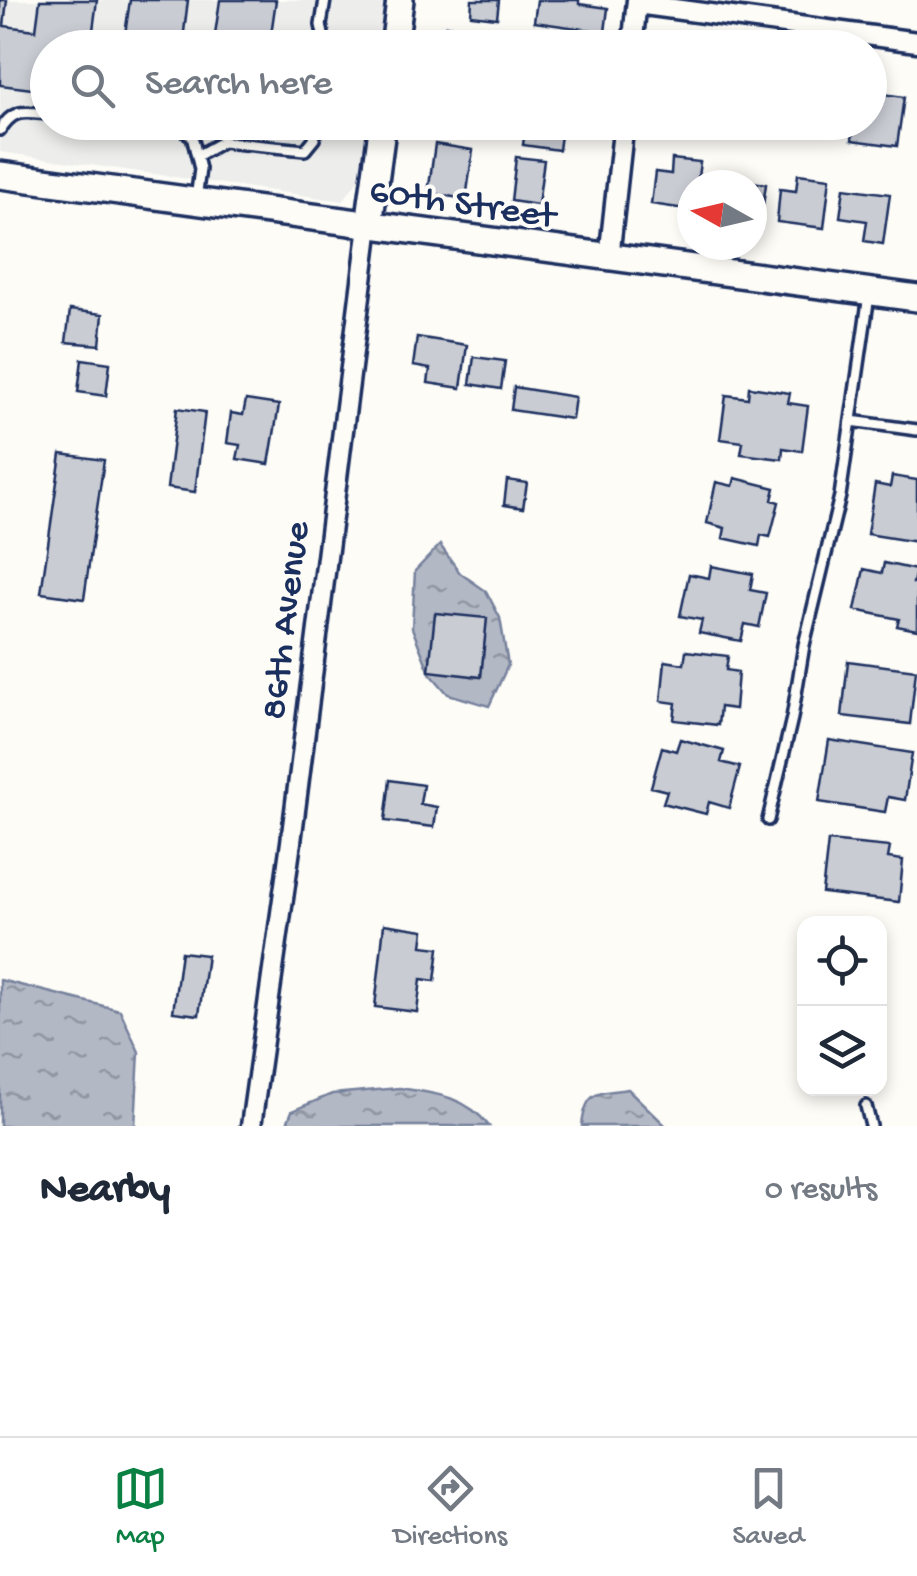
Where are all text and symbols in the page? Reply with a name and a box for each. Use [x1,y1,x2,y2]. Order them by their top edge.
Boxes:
search box [30,30,887,140]
icon: search [65,58,120,113]
text: Search here [145,63,332,107]
north arrow [677,170,767,260]
street label: 60th Street [366,171,561,241]
street label: 86th Avenue [254,519,322,722]
map controls [797,916,887,1096]
button: locate [797,916,887,1006]
button: layers [797,1006,887,1096]
text: Nearby [40,1167,170,1216]
text: 0 results [765,1172,877,1210]
tab: Map [113,1461,168,1554]
tab: Directions [393,1461,507,1554]
tab: Saved [732,1461,804,1554]

